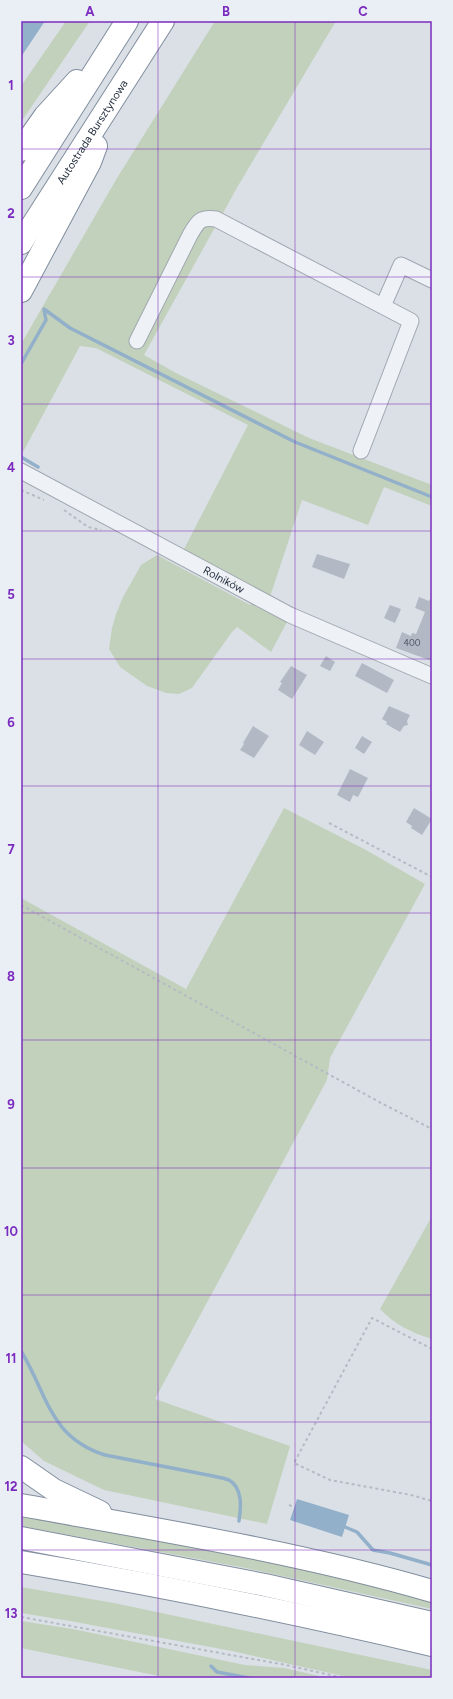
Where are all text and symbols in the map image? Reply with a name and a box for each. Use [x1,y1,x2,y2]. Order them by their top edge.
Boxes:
text: A [85,4,95,19]
text: B [222,4,230,19]
text: C [358,4,368,19]
street label: Autostrada Bursztynowa [54,77,130,186]
text: 1 [8,78,14,93]
text: 2 [7,206,15,221]
text: 3 [7,333,15,348]
text: 4 [7,460,15,475]
street label: Rolników [201,563,247,596]
text: 5 [7,587,15,602]
house number: 400 [403,637,421,648]
text: 6 [7,715,15,730]
text: 7 [7,842,15,857]
text: 8 [7,969,15,984]
text: 9 [7,1097,15,1112]
text: 10 [4,1224,18,1239]
text: 11 [6,1351,16,1366]
text: 12 [4,1479,18,1494]
text: 13 [5,1606,17,1621]

